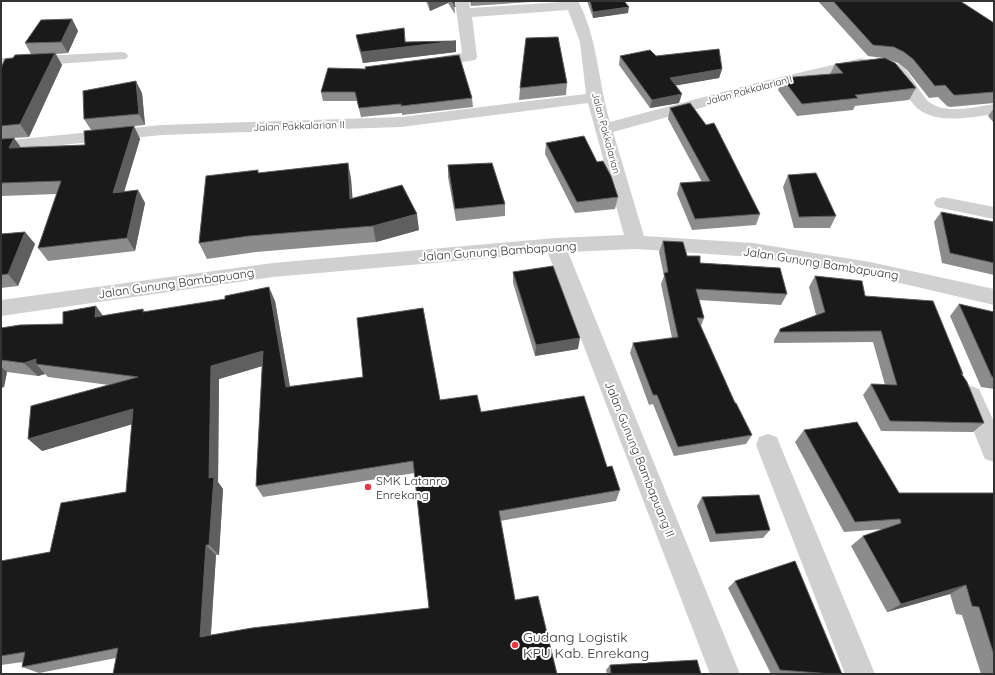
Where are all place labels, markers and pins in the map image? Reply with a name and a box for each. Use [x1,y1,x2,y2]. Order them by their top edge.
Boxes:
place label: SMK Latanro Enrekang [376,473,448,502]
marker: SMK Latanro Enrekang [363,482,373,492]
place label: Gudang Logistik KPU Kab. Enrekang [523,628,649,662]
marker: Gudang Logistik KPU Kab. Enrekang [510,640,520,650]

